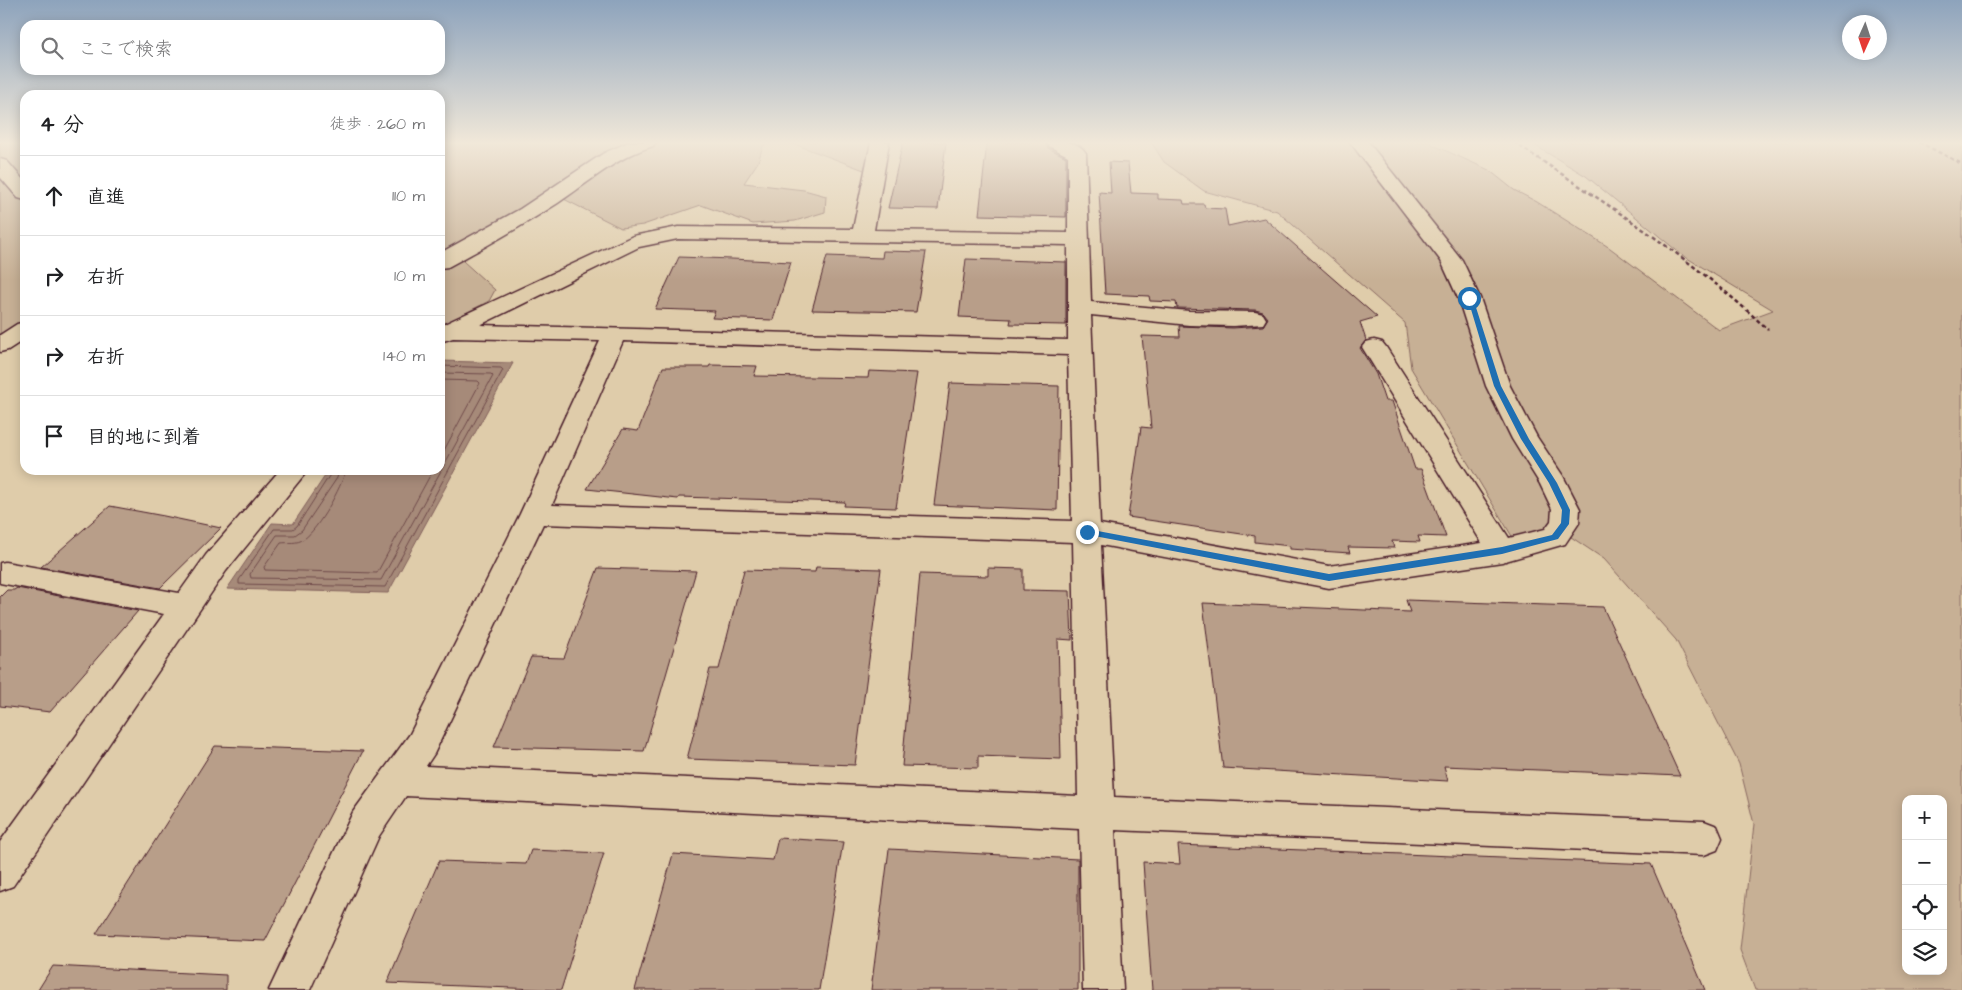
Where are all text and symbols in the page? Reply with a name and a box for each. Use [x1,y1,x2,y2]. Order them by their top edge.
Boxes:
north arrow [1842,15,1887,60]
search box [20,20,445,75]
icon: search [38,34,66,62]
text: ここで検索 [78,36,173,63]
text: 4 分 [40,110,84,139]
text: 徒歩 · 260 m [330,113,425,135]
icon: ahead [40,182,68,210]
text: 直進 [87,184,125,211]
text: 110 m [392,185,425,207]
icon: right [40,262,68,290]
text: 右折 [87,264,125,291]
text: 10 m [394,265,425,287]
route start [1458,287,1481,310]
icon: right [40,342,68,370]
text: 右折 [87,344,125,371]
text: 140 m [383,345,425,367]
icon: arrive [40,422,68,450]
text: 目的地に到着 [87,424,201,451]
route end [1076,521,1099,544]
map controls [1902,795,1947,975]
button: + [1902,795,1947,840]
button: − [1902,840,1947,885]
button: locate [1902,885,1947,930]
button: layers [1902,930,1947,975]

